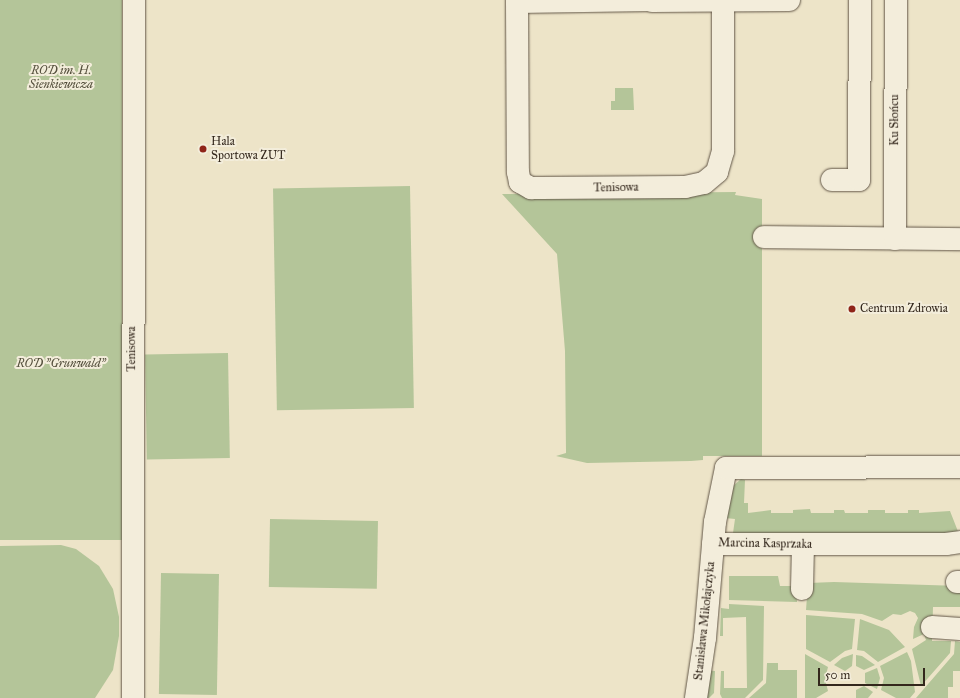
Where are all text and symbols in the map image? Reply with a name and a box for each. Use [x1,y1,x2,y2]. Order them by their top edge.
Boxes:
park label: ROD im. H. Sienkiewicza [29,64,93,92]
street label: Ku Słońcu [888,94,902,146]
place label: Hala Sportowa ZUT [211,135,285,163]
marker: Hala Sportowa ZUT [198,144,208,154]
street label: Tenisowa [593,180,639,196]
place label: Centrum Zdrowia [860,302,948,316]
marker: Centrum Zdrowia [847,304,857,314]
street label: Tenisowa [125,326,139,372]
park label: ROD "Grunwald" [16,357,106,371]
street label: Marcina Kasprzaka [718,536,812,552]
street label: Stanisława Mikołajczyka [692,561,718,681]
scale bar [820,660,927,686]
text: 50 m [825,668,850,682]

